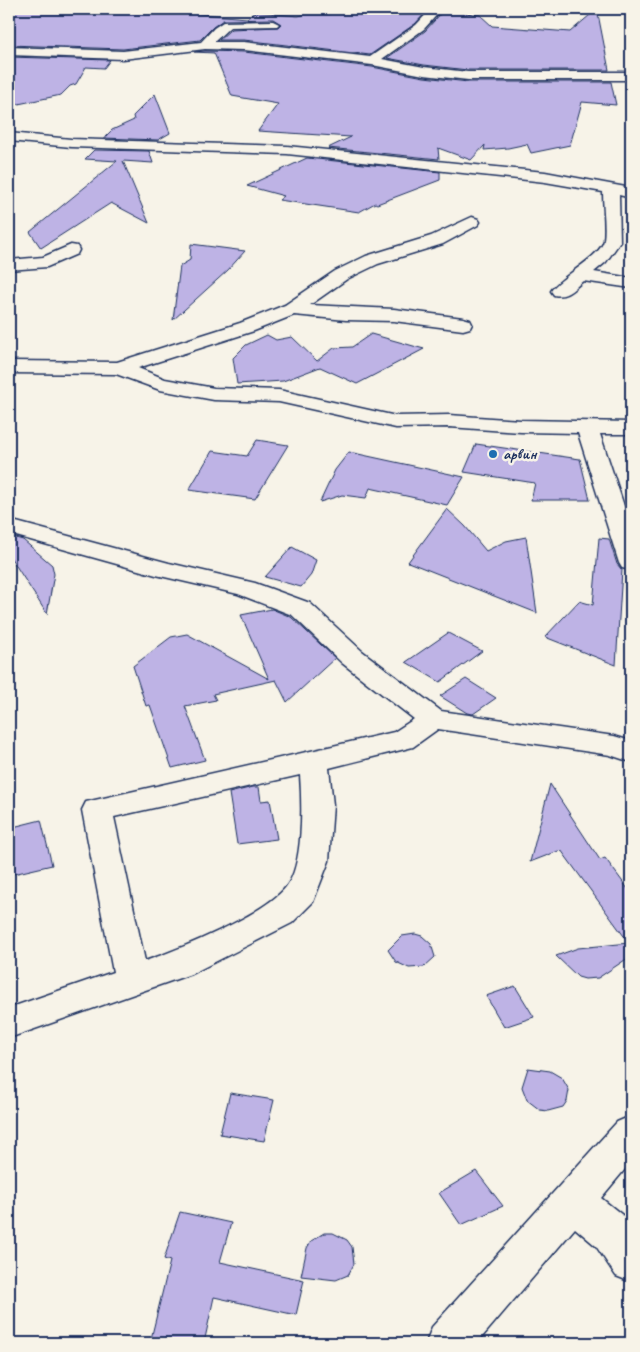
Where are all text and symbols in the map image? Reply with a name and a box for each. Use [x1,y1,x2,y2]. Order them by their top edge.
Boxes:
place label: арвин [503,444,538,464]
marker: арвин [487,448,499,460]

